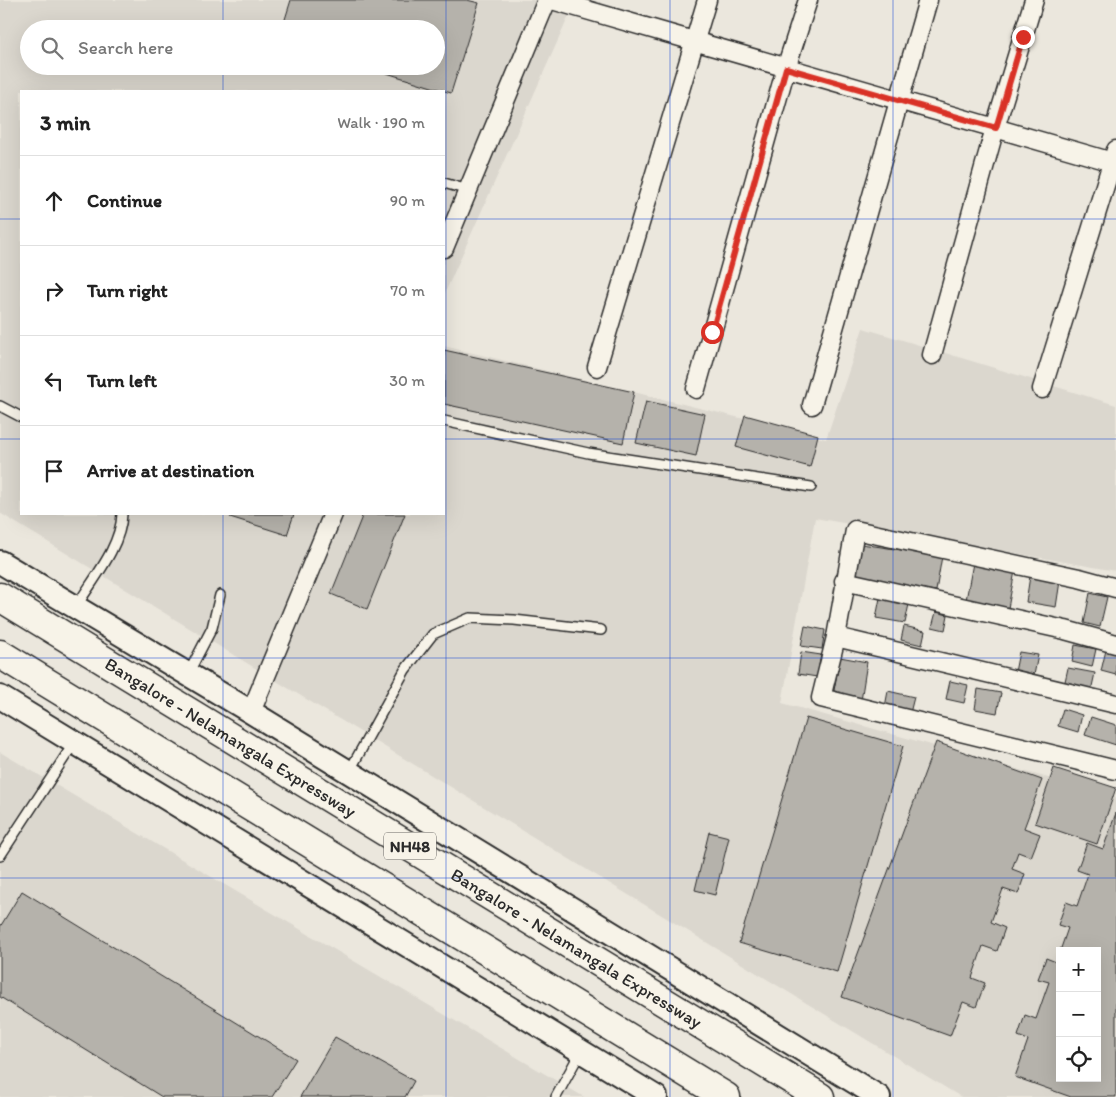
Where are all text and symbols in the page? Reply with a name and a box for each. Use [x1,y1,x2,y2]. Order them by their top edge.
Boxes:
search box [20,20,445,75]
route end [1012,26,1035,49]
icon: search [38,34,66,62]
text: Search here [78,36,173,59]
text: 3 min [40,110,90,135]
text: Walk · 190 m [337,113,425,132]
icon: ahead [40,187,68,215]
text: Continue [87,189,162,212]
text: 90 m [390,191,425,210]
icon: right [40,277,68,305]
text: Turn right [87,279,168,302]
text: 70 m [390,281,425,300]
route start [701,321,724,344]
icon: left [40,367,68,395]
text: Turn left [87,369,157,392]
text: 30 m [389,371,425,390]
icon: arrive [40,457,68,485]
text: Arrive at destination [87,459,254,482]
street label: Bangalore - Nelamangala Expressway [101,653,360,823]
road number: NH48 [384,832,436,859]
street label: Bangalore - Nelamangala Expressway [447,864,706,1034]
map controls [1056,947,1101,1082]
button: + [1056,947,1101,992]
button: − [1056,992,1101,1037]
button: locate [1056,1037,1101,1082]

